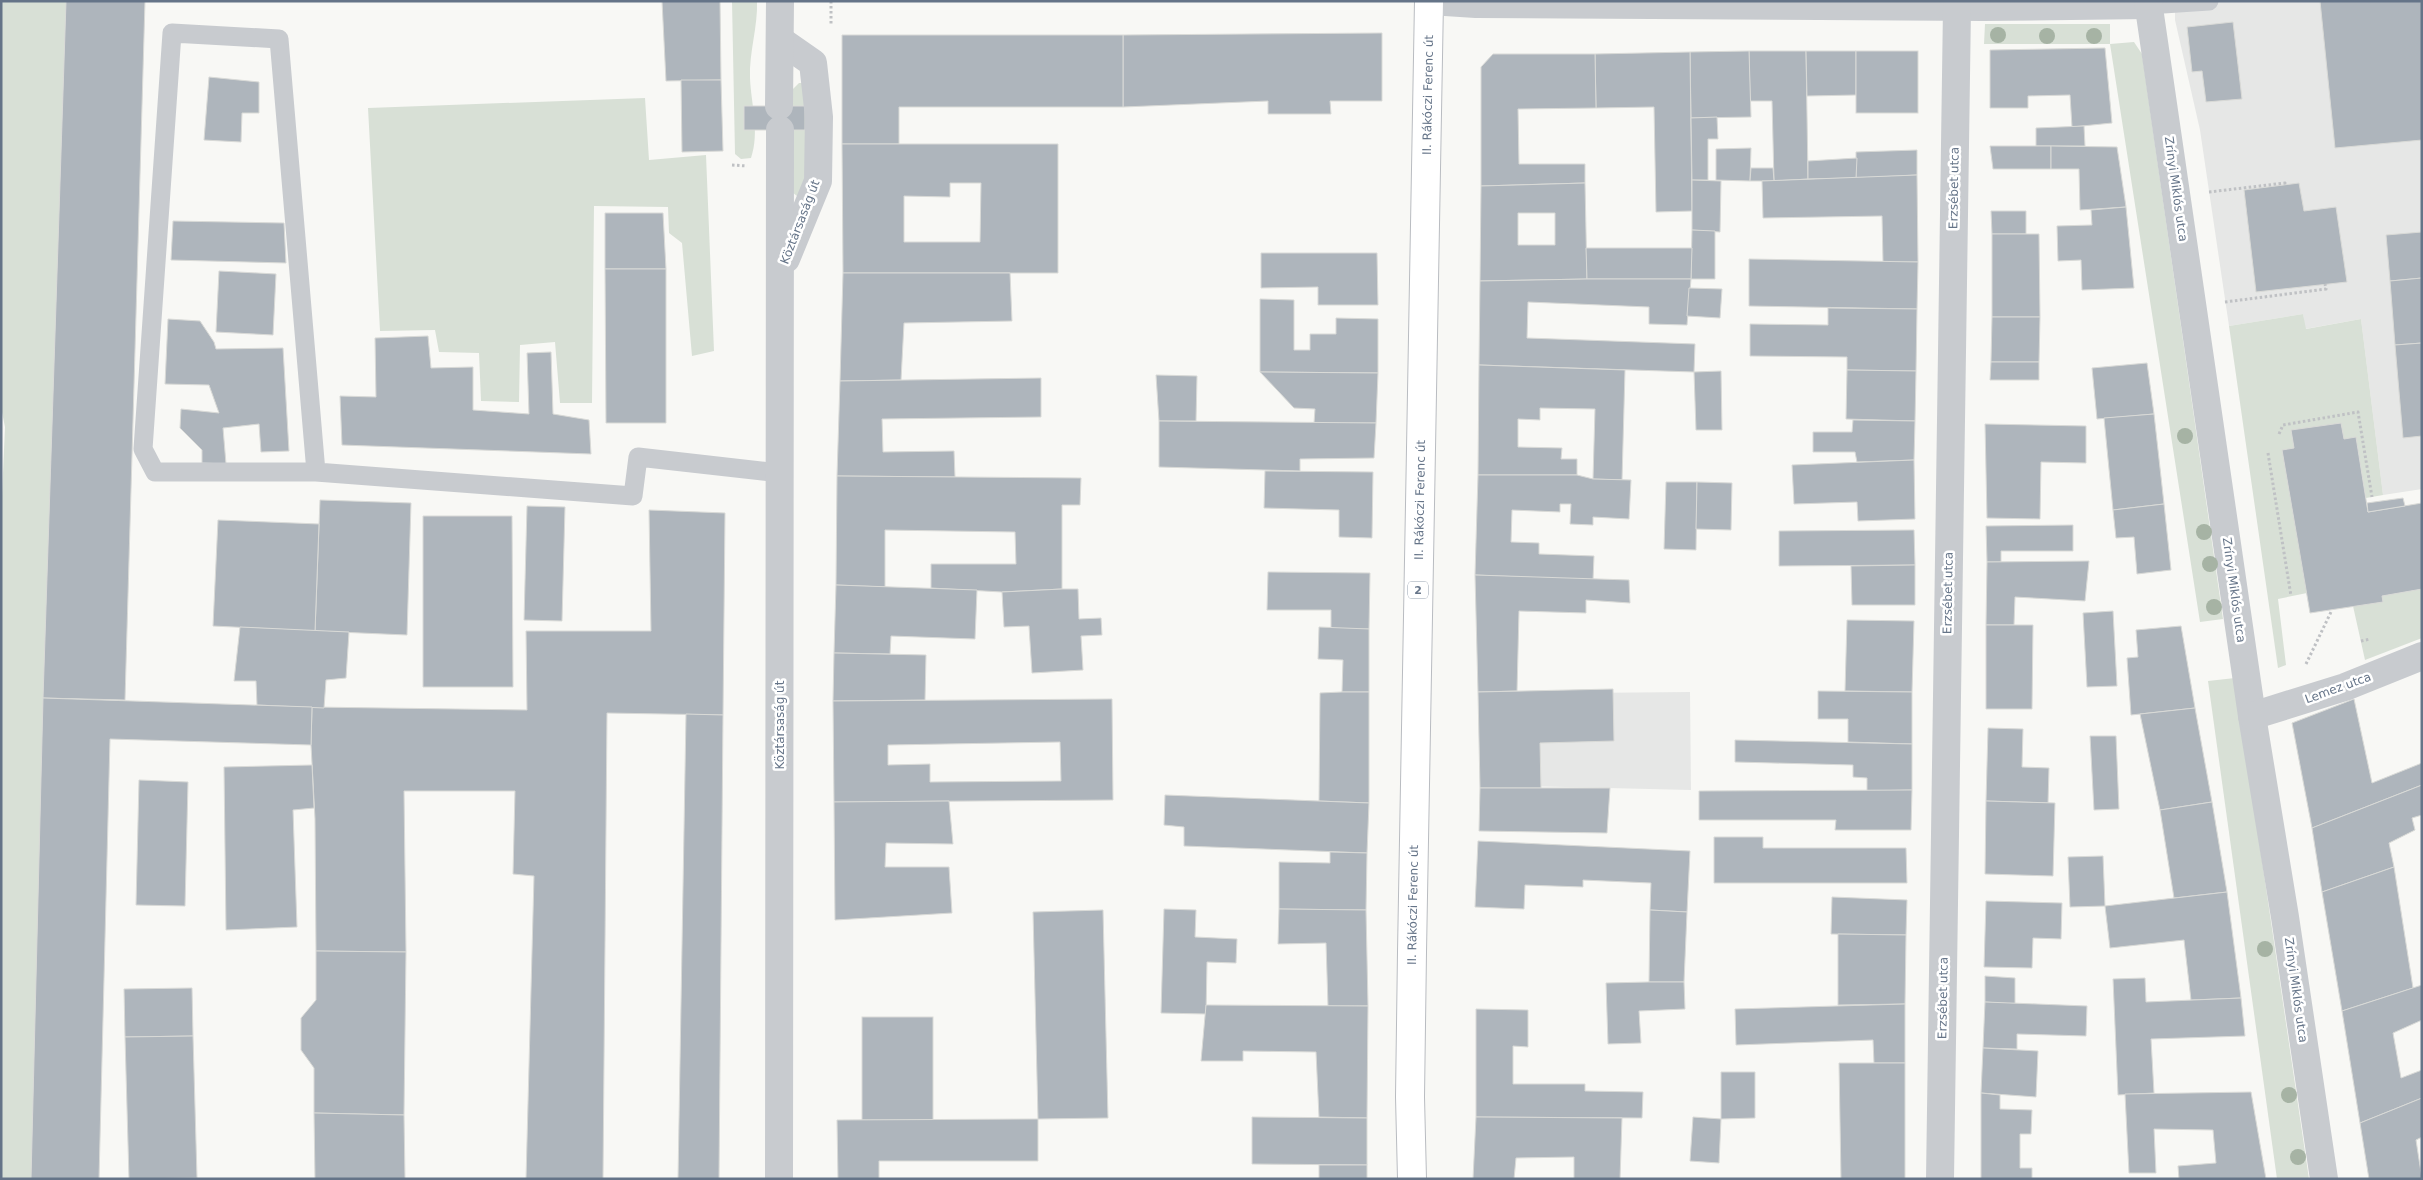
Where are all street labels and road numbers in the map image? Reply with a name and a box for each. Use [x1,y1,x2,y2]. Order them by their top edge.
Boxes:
street label: II. Rákóczi Ferenc út [1420,35,1436,155]
street label: Zrínyi Miklós utca [2162,136,2190,242]
street label: Erzsébet utca [1946,147,1962,229]
street label: Köztársaság út [778,178,823,266]
street label: II. Rákóczi Ferenc út [1412,440,1428,560]
street label: Zrínyi Miklós utca [2220,537,2248,643]
street label: Erzsébet utca [1940,552,1956,634]
road number: 2 [1408,582,1428,598]
street label: Lemez utca [2303,670,2373,706]
street label: Köztársaság út [773,680,787,769]
street label: II. Rákóczi Ferenc út [1405,845,1421,965]
street label: Zrínyi Miklós utca [2282,937,2310,1043]
street label: Erzsébet utca [1935,957,1951,1039]

